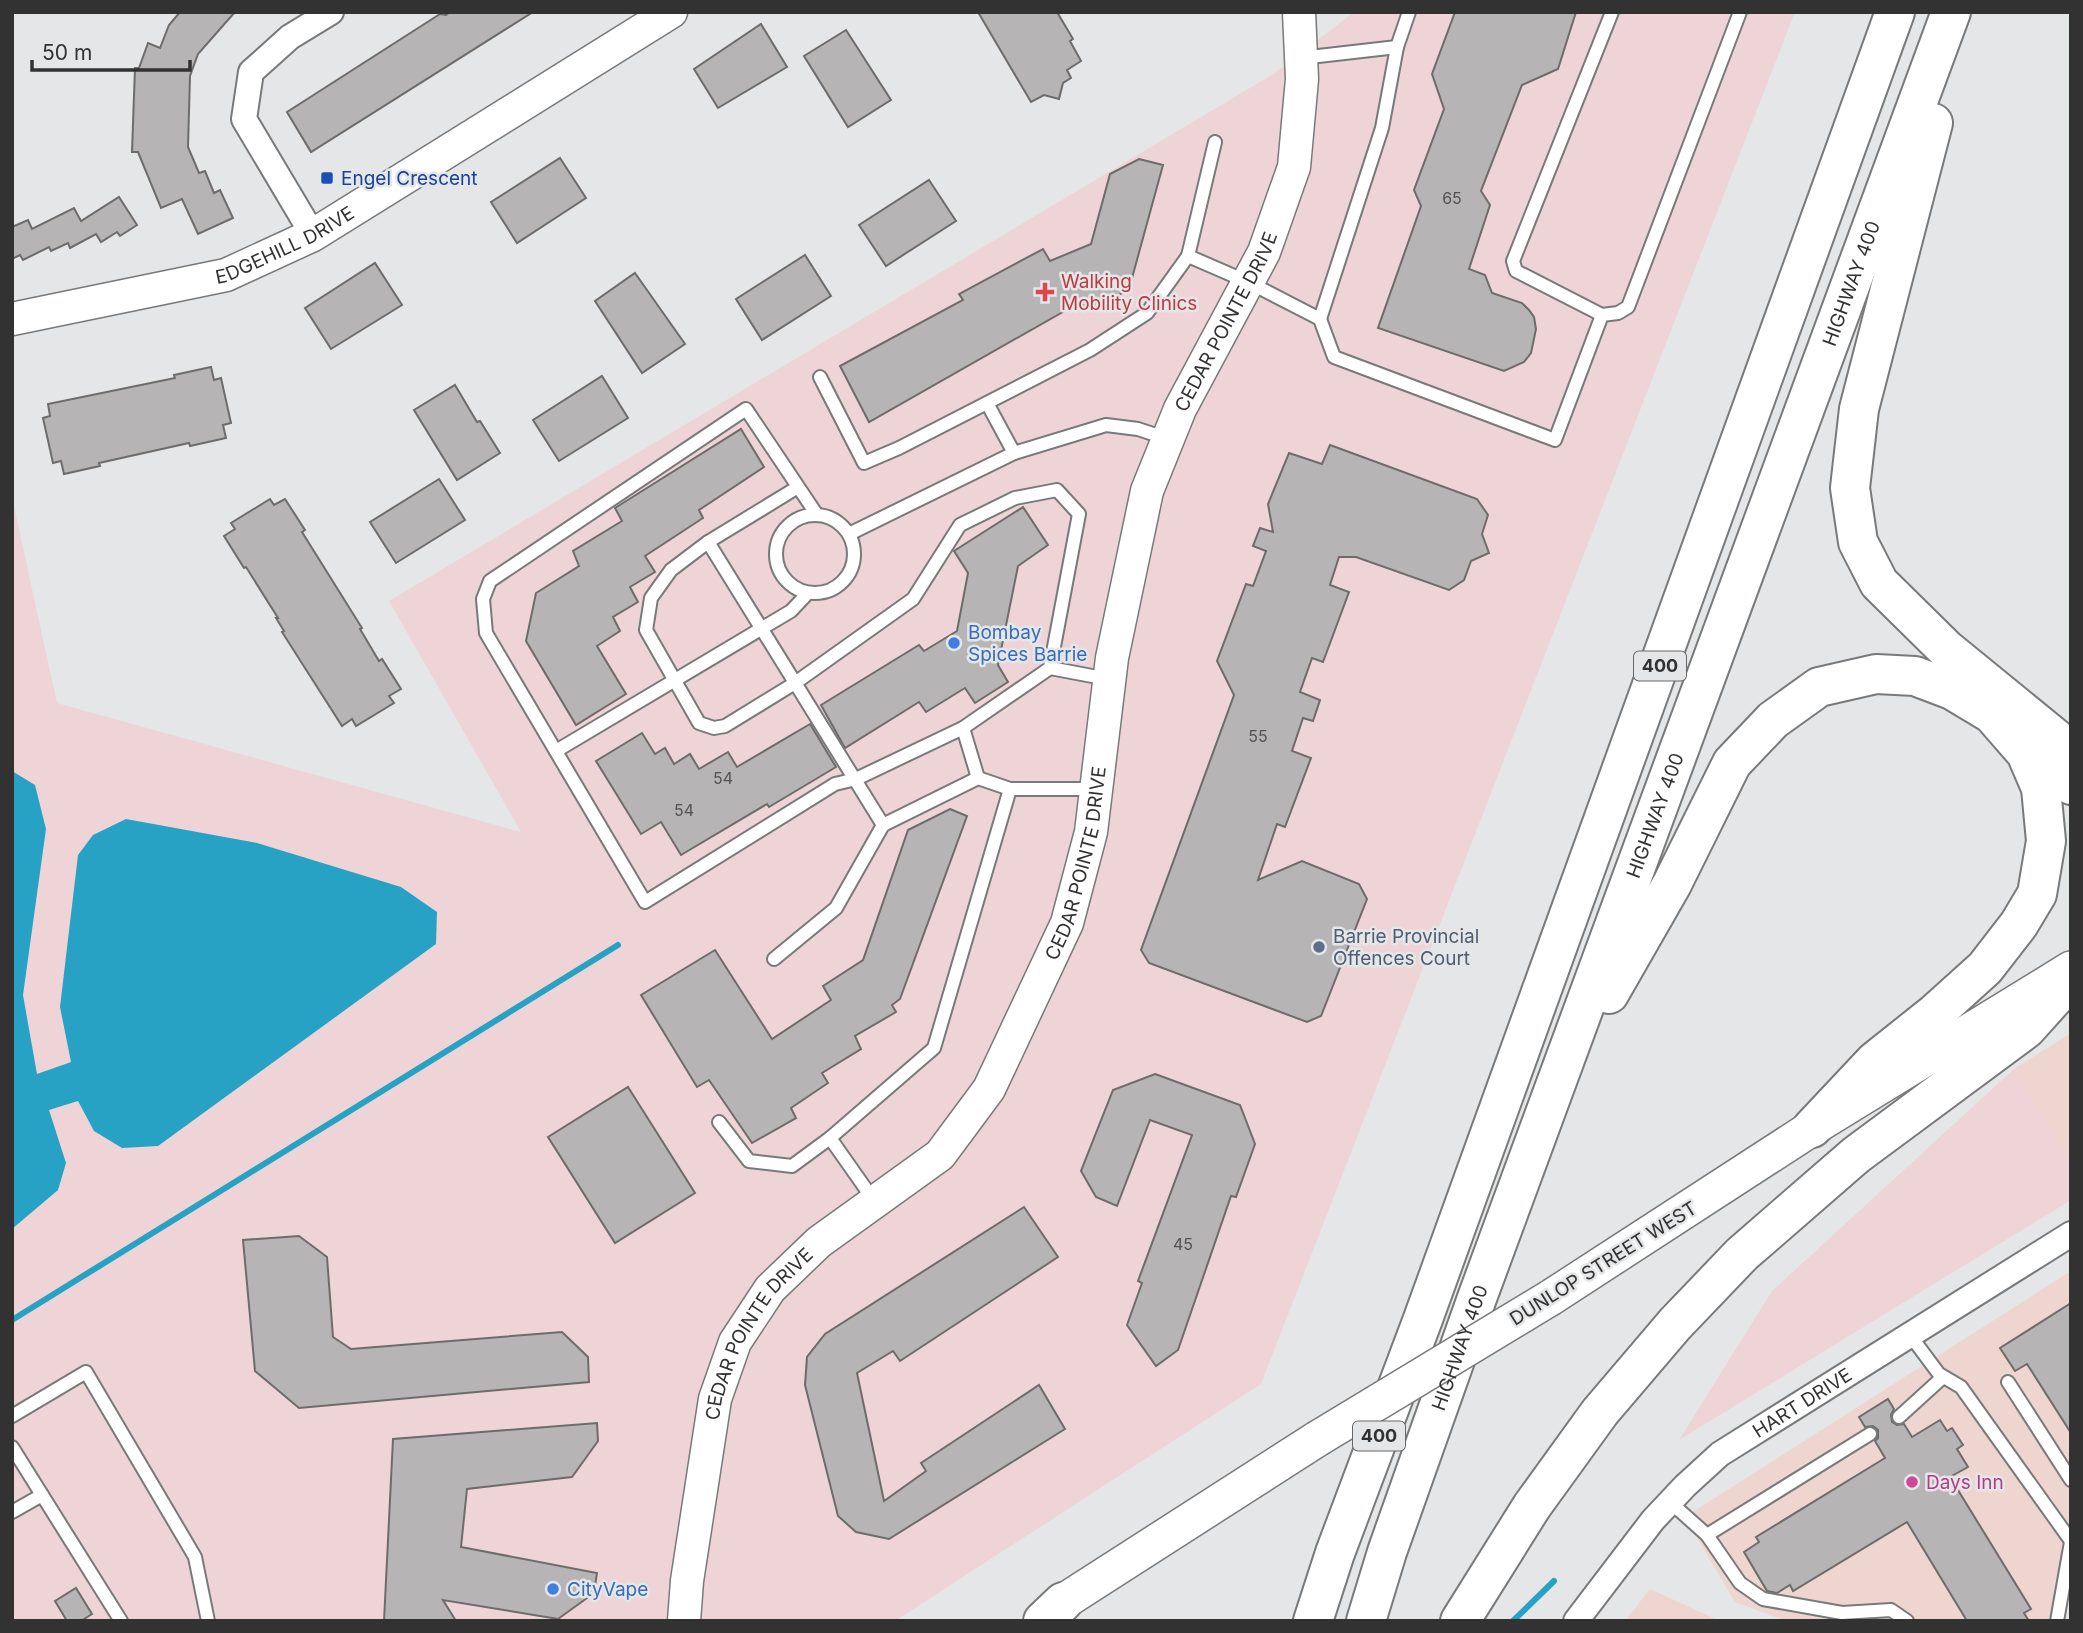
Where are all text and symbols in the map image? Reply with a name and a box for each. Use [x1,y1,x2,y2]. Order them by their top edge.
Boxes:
scale bar [32,28,189,72]
text: 50 m [42,40,92,65]
place label: Engel Crescent [341,167,478,190]
marker: Engel Crescent [319,170,335,186]
house number: 65 [1442,188,1462,208]
street label: EDGEHILL DRIVE [213,201,358,289]
street label: HIGHWAY 400 [1818,218,1885,349]
street label: CEDAR POINTE DRIVE [1170,229,1282,416]
place label: Walking Mobility Clinics [1061,270,1197,315]
marker: Walking Mobility Clinics [1035,282,1055,302]
place label: Bombay Spices Barrie [968,621,1087,666]
marker: Bombay Spices Barrie [946,635,962,651]
road number: 400 [1634,652,1686,680]
house number: 55 [1248,726,1268,746]
street label: HIGHWAY 400 [1622,750,1689,881]
street label: CEDAR POINTE DRIVE [1040,765,1111,964]
house number: 54 [713,768,733,788]
house number: 54 [674,800,694,820]
place label: Barrie Provincial Offences Court [1333,925,1479,970]
marker: Barrie Provincial Offences Court [1311,939,1327,955]
street label: DUNLOP STREET WEST [1506,1196,1701,1330]
house number: 45 [1173,1234,1193,1254]
street label: CEDAR POINTE DRIVE [701,1243,818,1422]
street label: HIGHWAY 400 [1427,1282,1493,1414]
street label: HART DRIVE [1749,1363,1856,1443]
road number: 400 [1353,1422,1405,1450]
place label: Days Inn [1926,1471,2004,1494]
marker: Days Inn [1904,1474,1920,1490]
place label: CityVape [567,1578,648,1601]
marker: CityVape [545,1581,561,1597]

